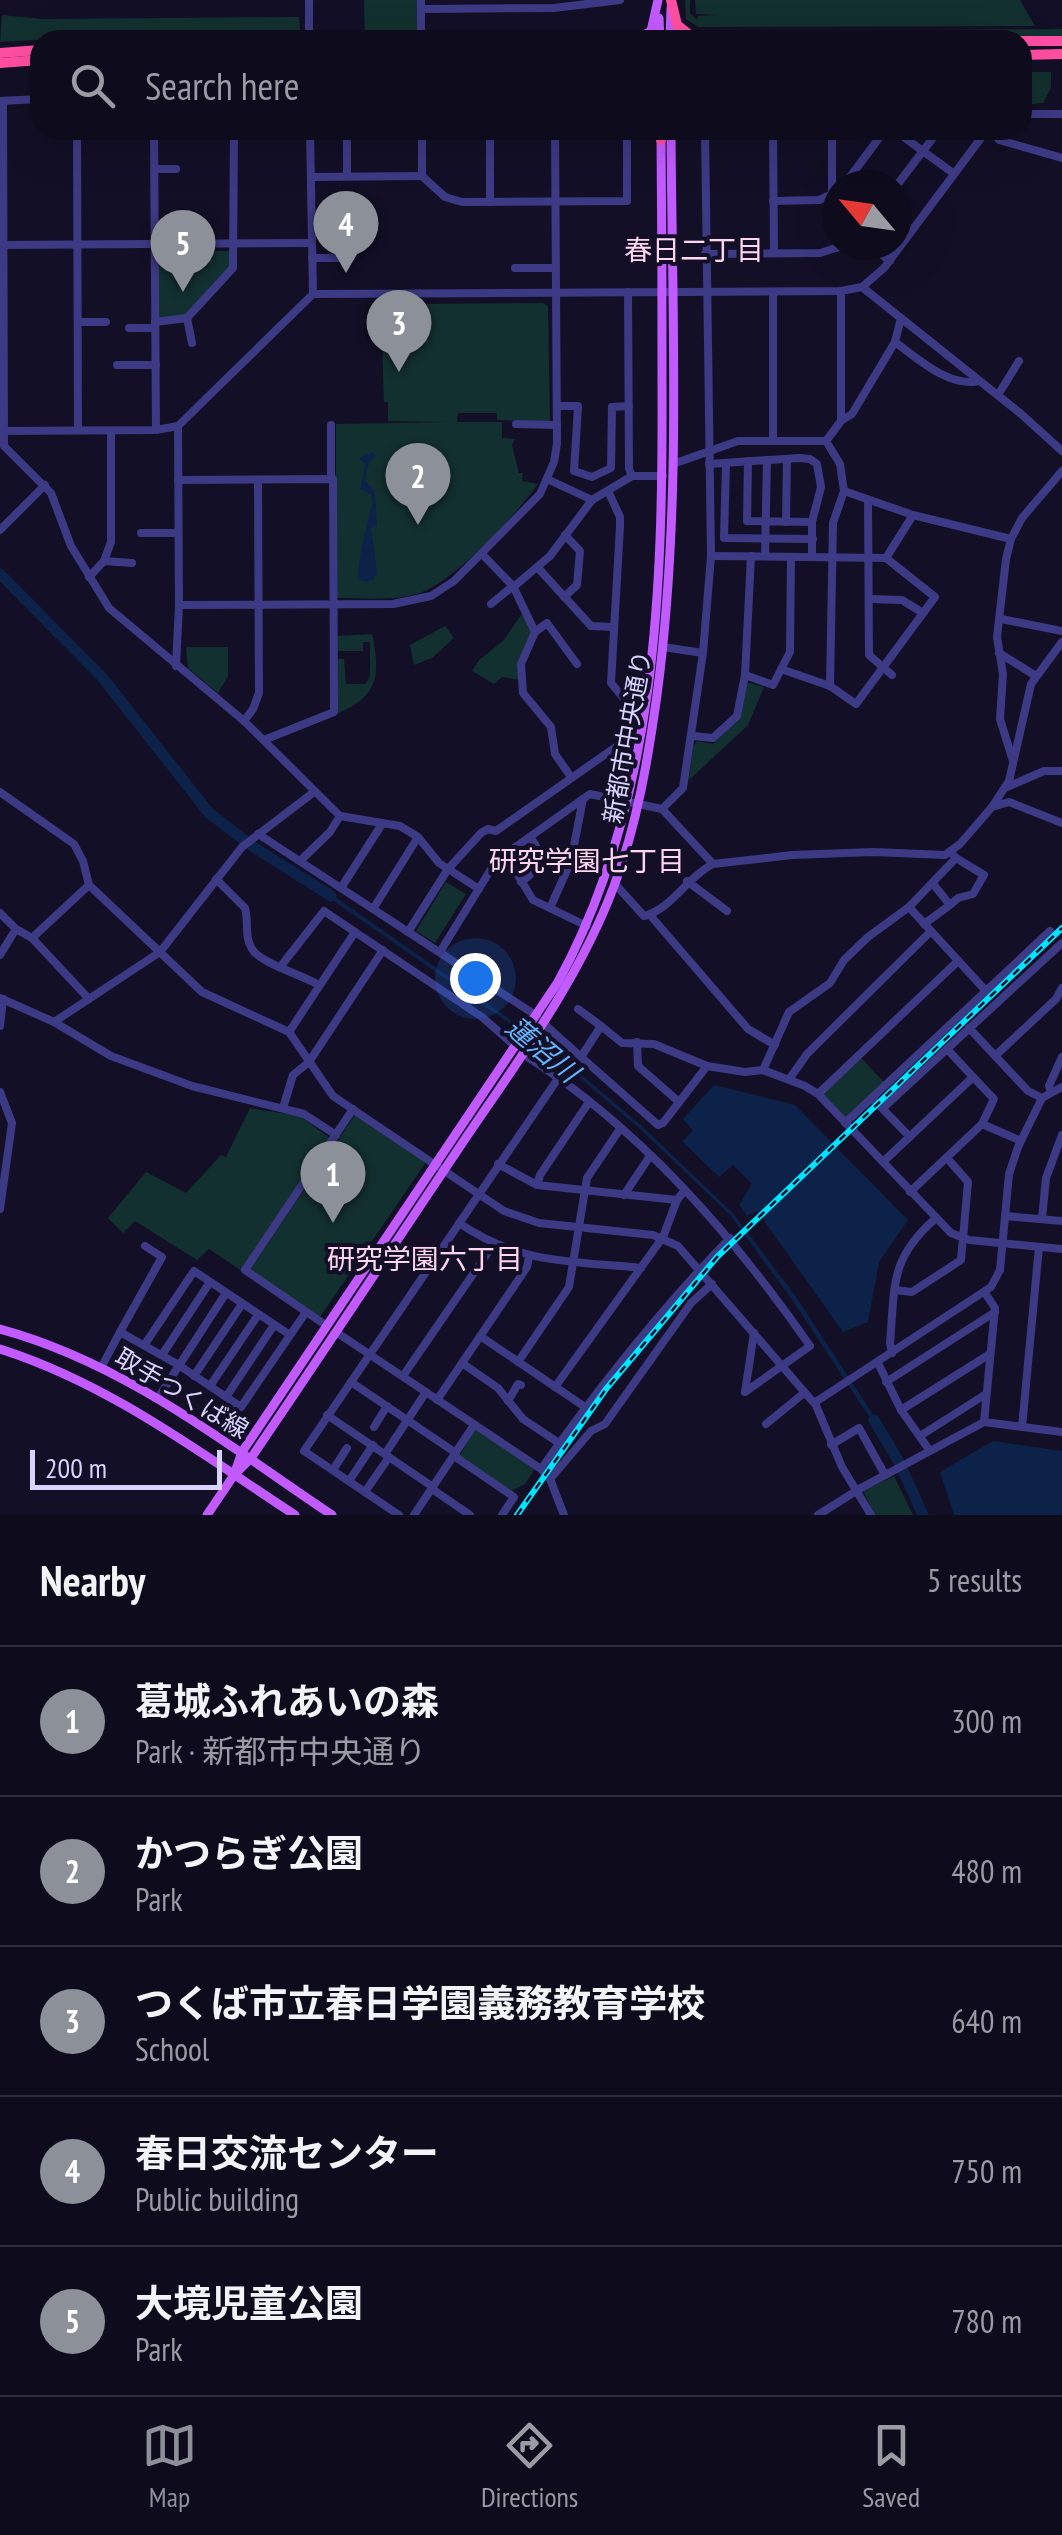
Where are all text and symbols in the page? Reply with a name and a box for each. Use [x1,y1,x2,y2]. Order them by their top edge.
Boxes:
search box [30,30,1032,140]
icon: search [65,58,120,113]
text: Search here [145,61,299,110]
north arrow [822,170,912,260]
pin: 4 [314,190,378,273]
pin: 5 [150,210,216,292]
district label: 春日二丁目 [624,231,764,268]
pin: 3 [366,290,432,372]
pin: 2 [386,442,450,525]
street label: 新都市中央通り [596,648,658,826]
district label: 研究学園七丁目 [489,842,685,879]
your location [450,953,501,1004]
water label: 蓮沼川 [499,1008,589,1092]
pin: 1 [300,1140,366,1223]
district label: 研究学園六丁目 [327,1240,523,1277]
street label: 取手つくば線 [109,1341,255,1445]
scale bar [30,1445,222,1490]
text: 200 m [45,1449,107,1486]
text: Nearby [40,1553,145,1608]
text: 5 results [927,1559,1022,1601]
text: 葛城ふれあいの森 [135,1676,439,1725]
text: 1 [65,1700,80,1742]
text: 300 m [951,1700,1022,1742]
text: Park · 新都市中央通り [135,1730,426,1772]
text: かつらぎ公園 [135,1828,363,1877]
text: 2 [65,1850,80,1892]
text: 480 m [951,1850,1022,1892]
text: Park [135,1878,183,1920]
text: つくば市立春日学園義務教育学校 [135,1978,705,2027]
text: 3 [65,2000,80,2042]
text: 640 m [951,2000,1022,2042]
text: School [135,2028,209,2070]
text: 春日交流センター [135,2128,439,2177]
text: 4 [65,2150,80,2192]
text: 750 m [951,2150,1022,2192]
text: Public building [135,2178,299,2220]
text: 大境児童公園 [135,2278,363,2327]
text: 5 [65,2300,80,2342]
text: 780 m [951,2300,1022,2342]
text: Park [135,2328,183,2370]
tab: Map [142,2418,197,2515]
tab: Directions [481,2418,578,2515]
tab: Saved [862,2418,920,2515]

